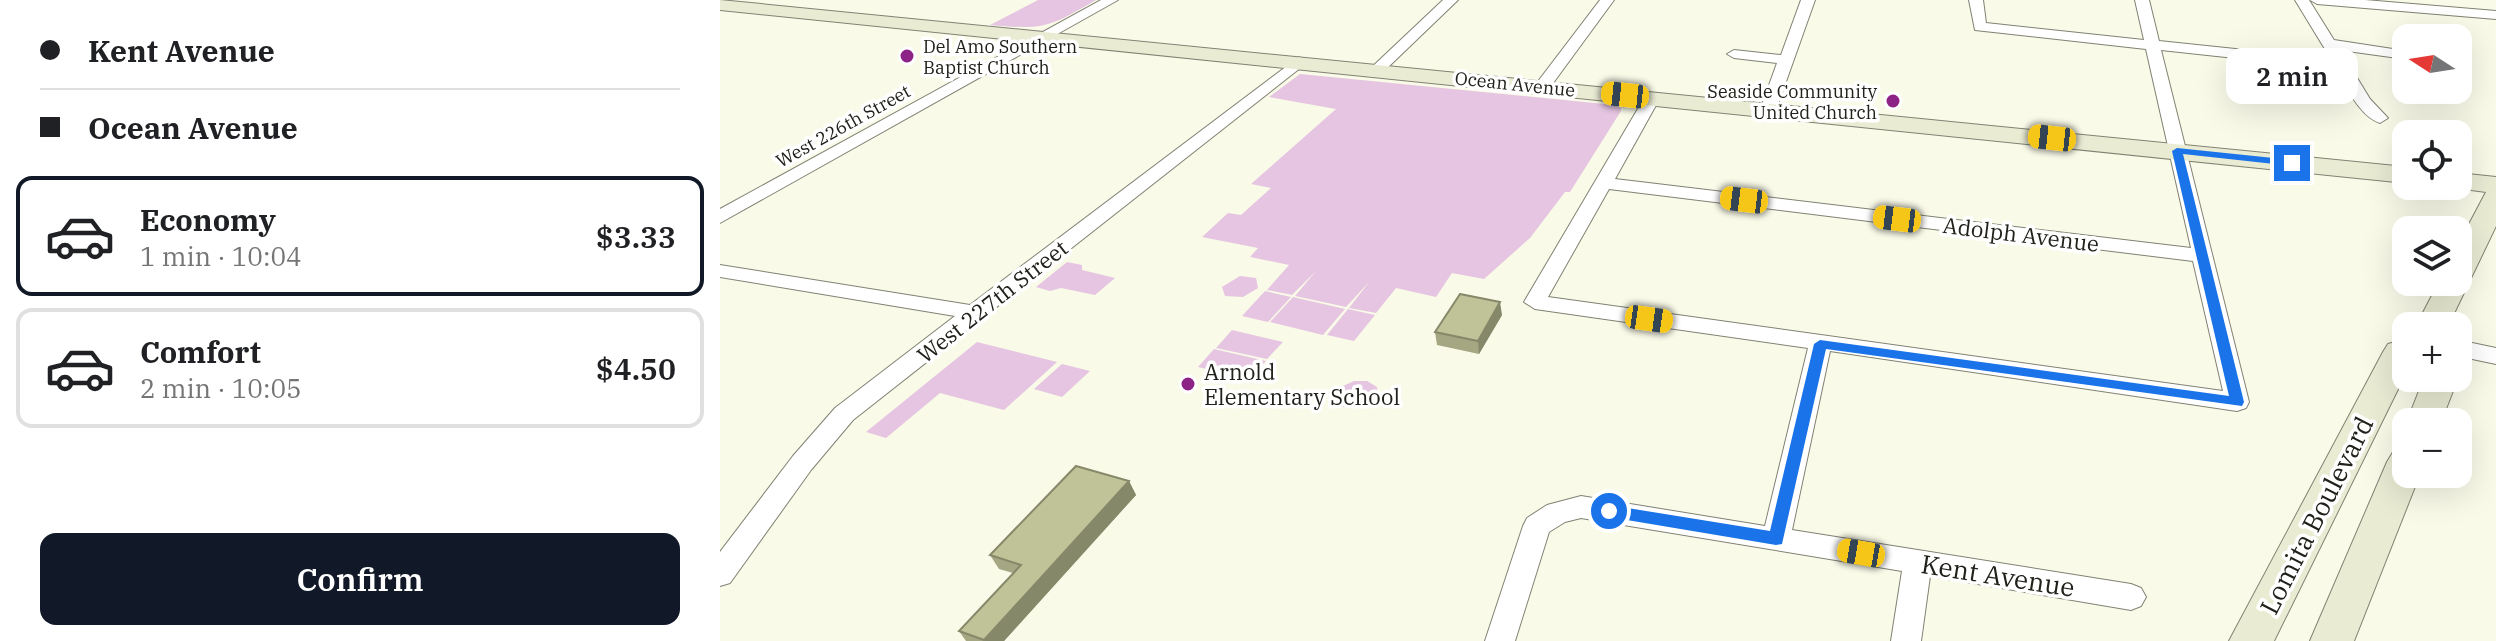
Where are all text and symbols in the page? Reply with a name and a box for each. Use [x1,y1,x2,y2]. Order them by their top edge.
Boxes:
north arrow [2392,24,2472,104]
map controls [2392,24,2472,488]
text: Kent Avenue [88,31,275,70]
place label: Del Amo Southern Baptist Church [923,35,1077,79]
marker: Del Amo Southern Baptist Church [898,47,916,65]
callout: 2 min [2226,47,2358,103]
text: 2 min [2256,59,2328,93]
street label: Ocean Avenue [1454,66,1576,102]
street label: West 226th Street [772,80,914,172]
place label: Seaside Community United Church [1707,80,1877,124]
car [1600,81,1650,109]
marker: Seaside Community United Church [1884,92,1902,110]
text: Ocean Avenue [88,108,298,147]
button: locate [2392,120,2472,200]
car [2027,124,2077,152]
route end [2274,145,2310,181]
car [1719,185,1769,215]
icon: car [44,200,116,272]
text: Economy [140,200,276,239]
car [1872,204,1922,234]
street label: Adolph Avenue [1941,210,2101,258]
button: layers [2392,216,2472,296]
text: $3.33 [596,217,676,256]
street label: West 227th Street [911,233,1073,369]
text: 1 min · 10:04 [140,239,302,273]
car [1624,304,1674,334]
button: + [2392,312,2472,392]
icon: car [44,332,116,404]
text: Comfort [140,332,261,371]
text: $4.50 [596,349,676,388]
place label: Arnold Elementary School [1204,357,1400,411]
text: 2 min · 10:05 [140,371,302,405]
marker: Arnold Elementary School [1179,375,1197,393]
button: − [2392,408,2472,488]
street label: Lomita Boulevard [2251,410,2381,620]
route start [1591,493,1627,529]
button: Confirm [40,533,680,625]
car [1835,537,1887,569]
street label: Kent Avenue [1919,546,2077,604]

